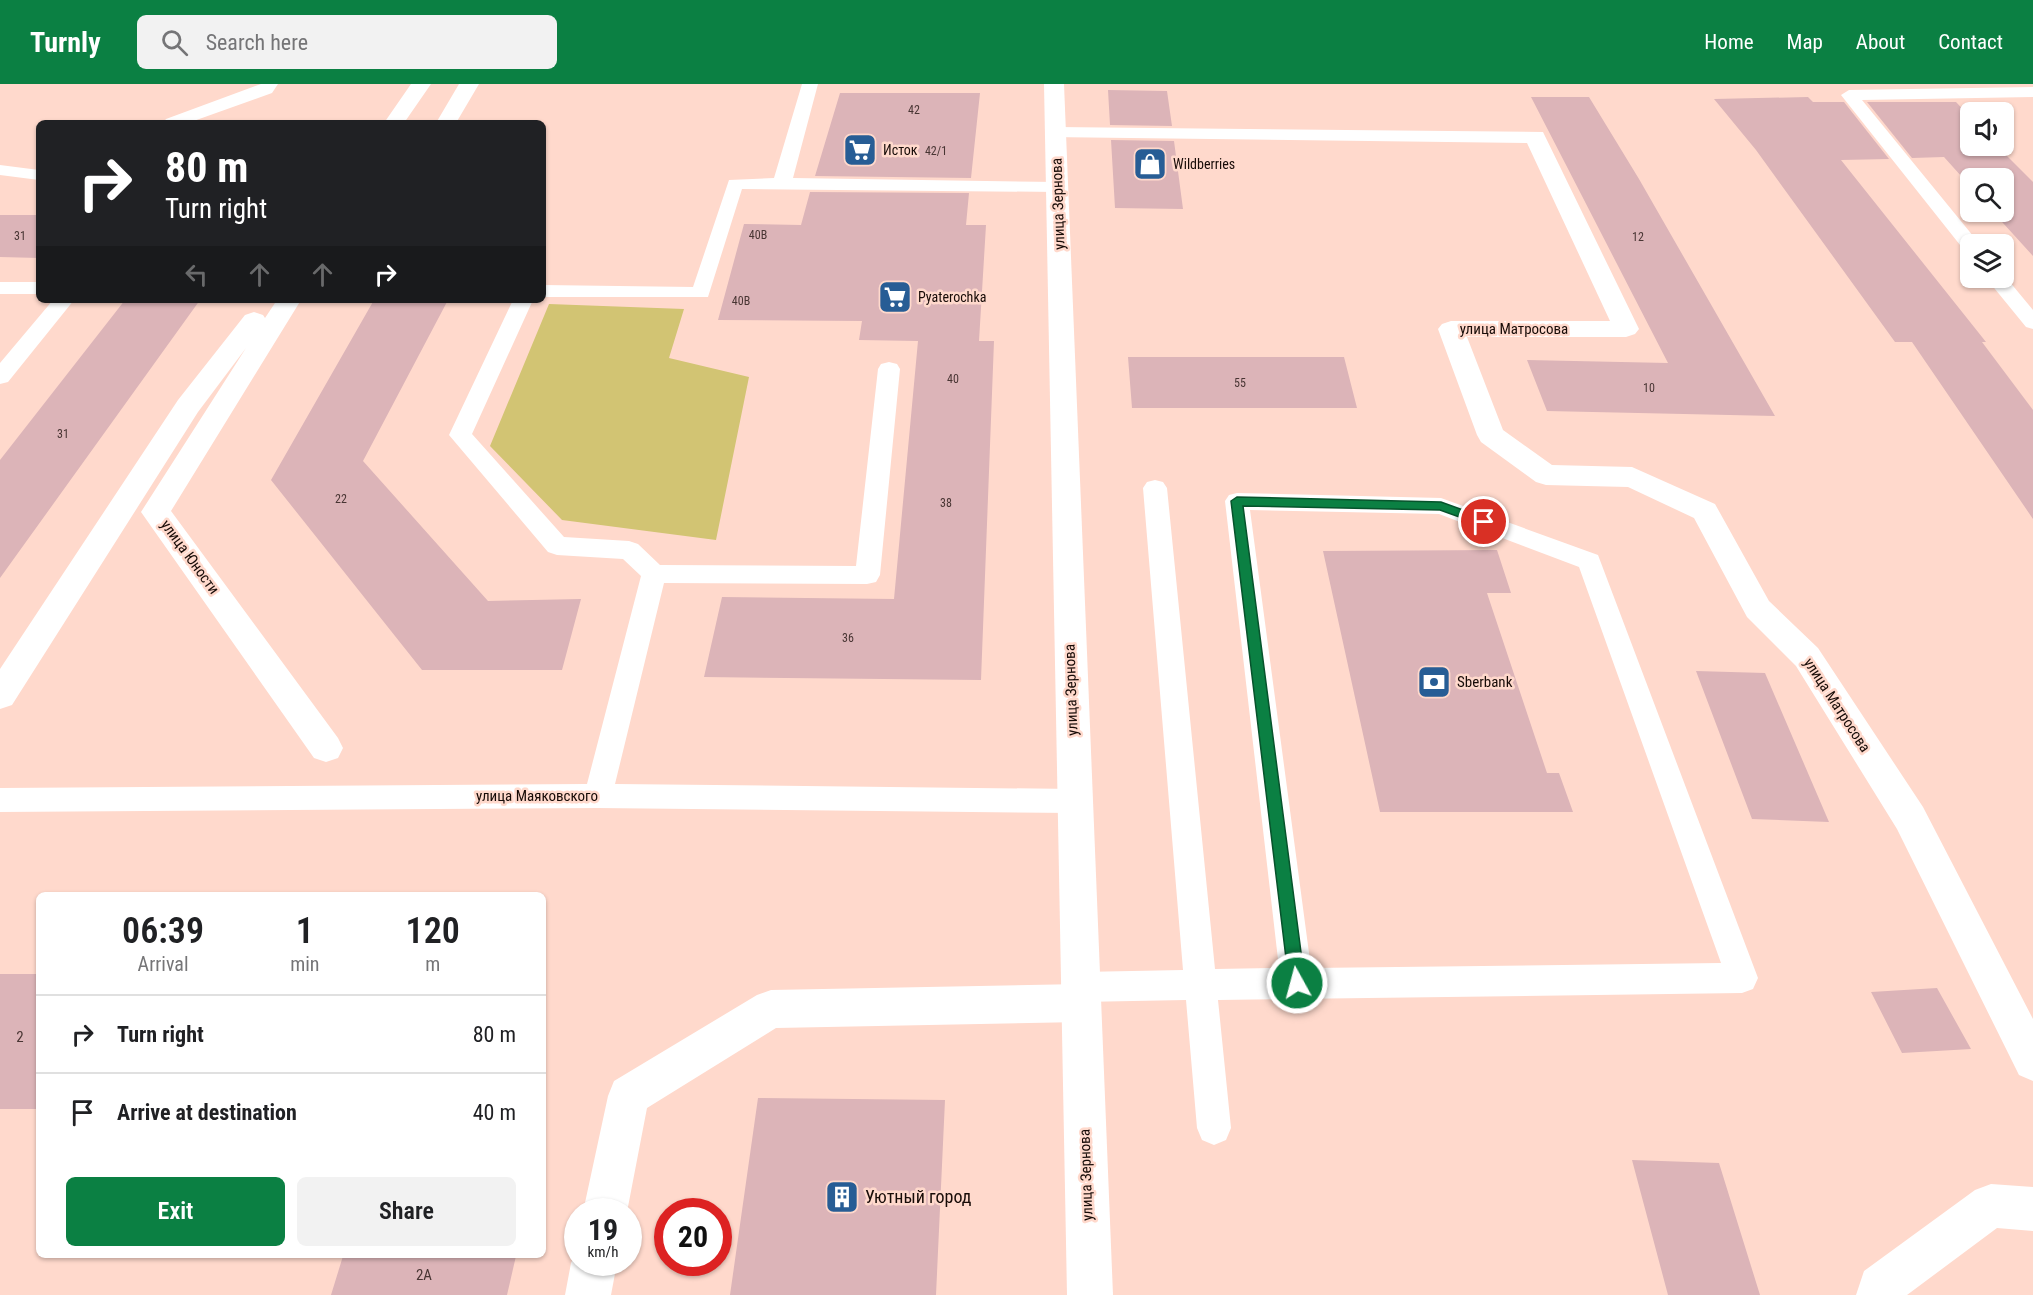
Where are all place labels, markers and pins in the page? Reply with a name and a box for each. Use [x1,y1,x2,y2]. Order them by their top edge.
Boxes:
supermarket icon: Исток [842,132,878,168]
place label: Исток [883,142,918,158]
shop icon: Wildberries [1132,146,1168,182]
place label: Wildberries [1173,156,1235,172]
supermarket icon: Pyaterochka [877,279,913,315]
place label: Pyaterochka [918,289,986,305]
pin [1458,496,1509,547]
bank icon: Sberbank [1416,664,1452,700]
place label: Sberbank [1457,673,1513,691]
building icon: Уютный город [824,1179,860,1215]
place label: Уютный город [865,1186,972,1207]

